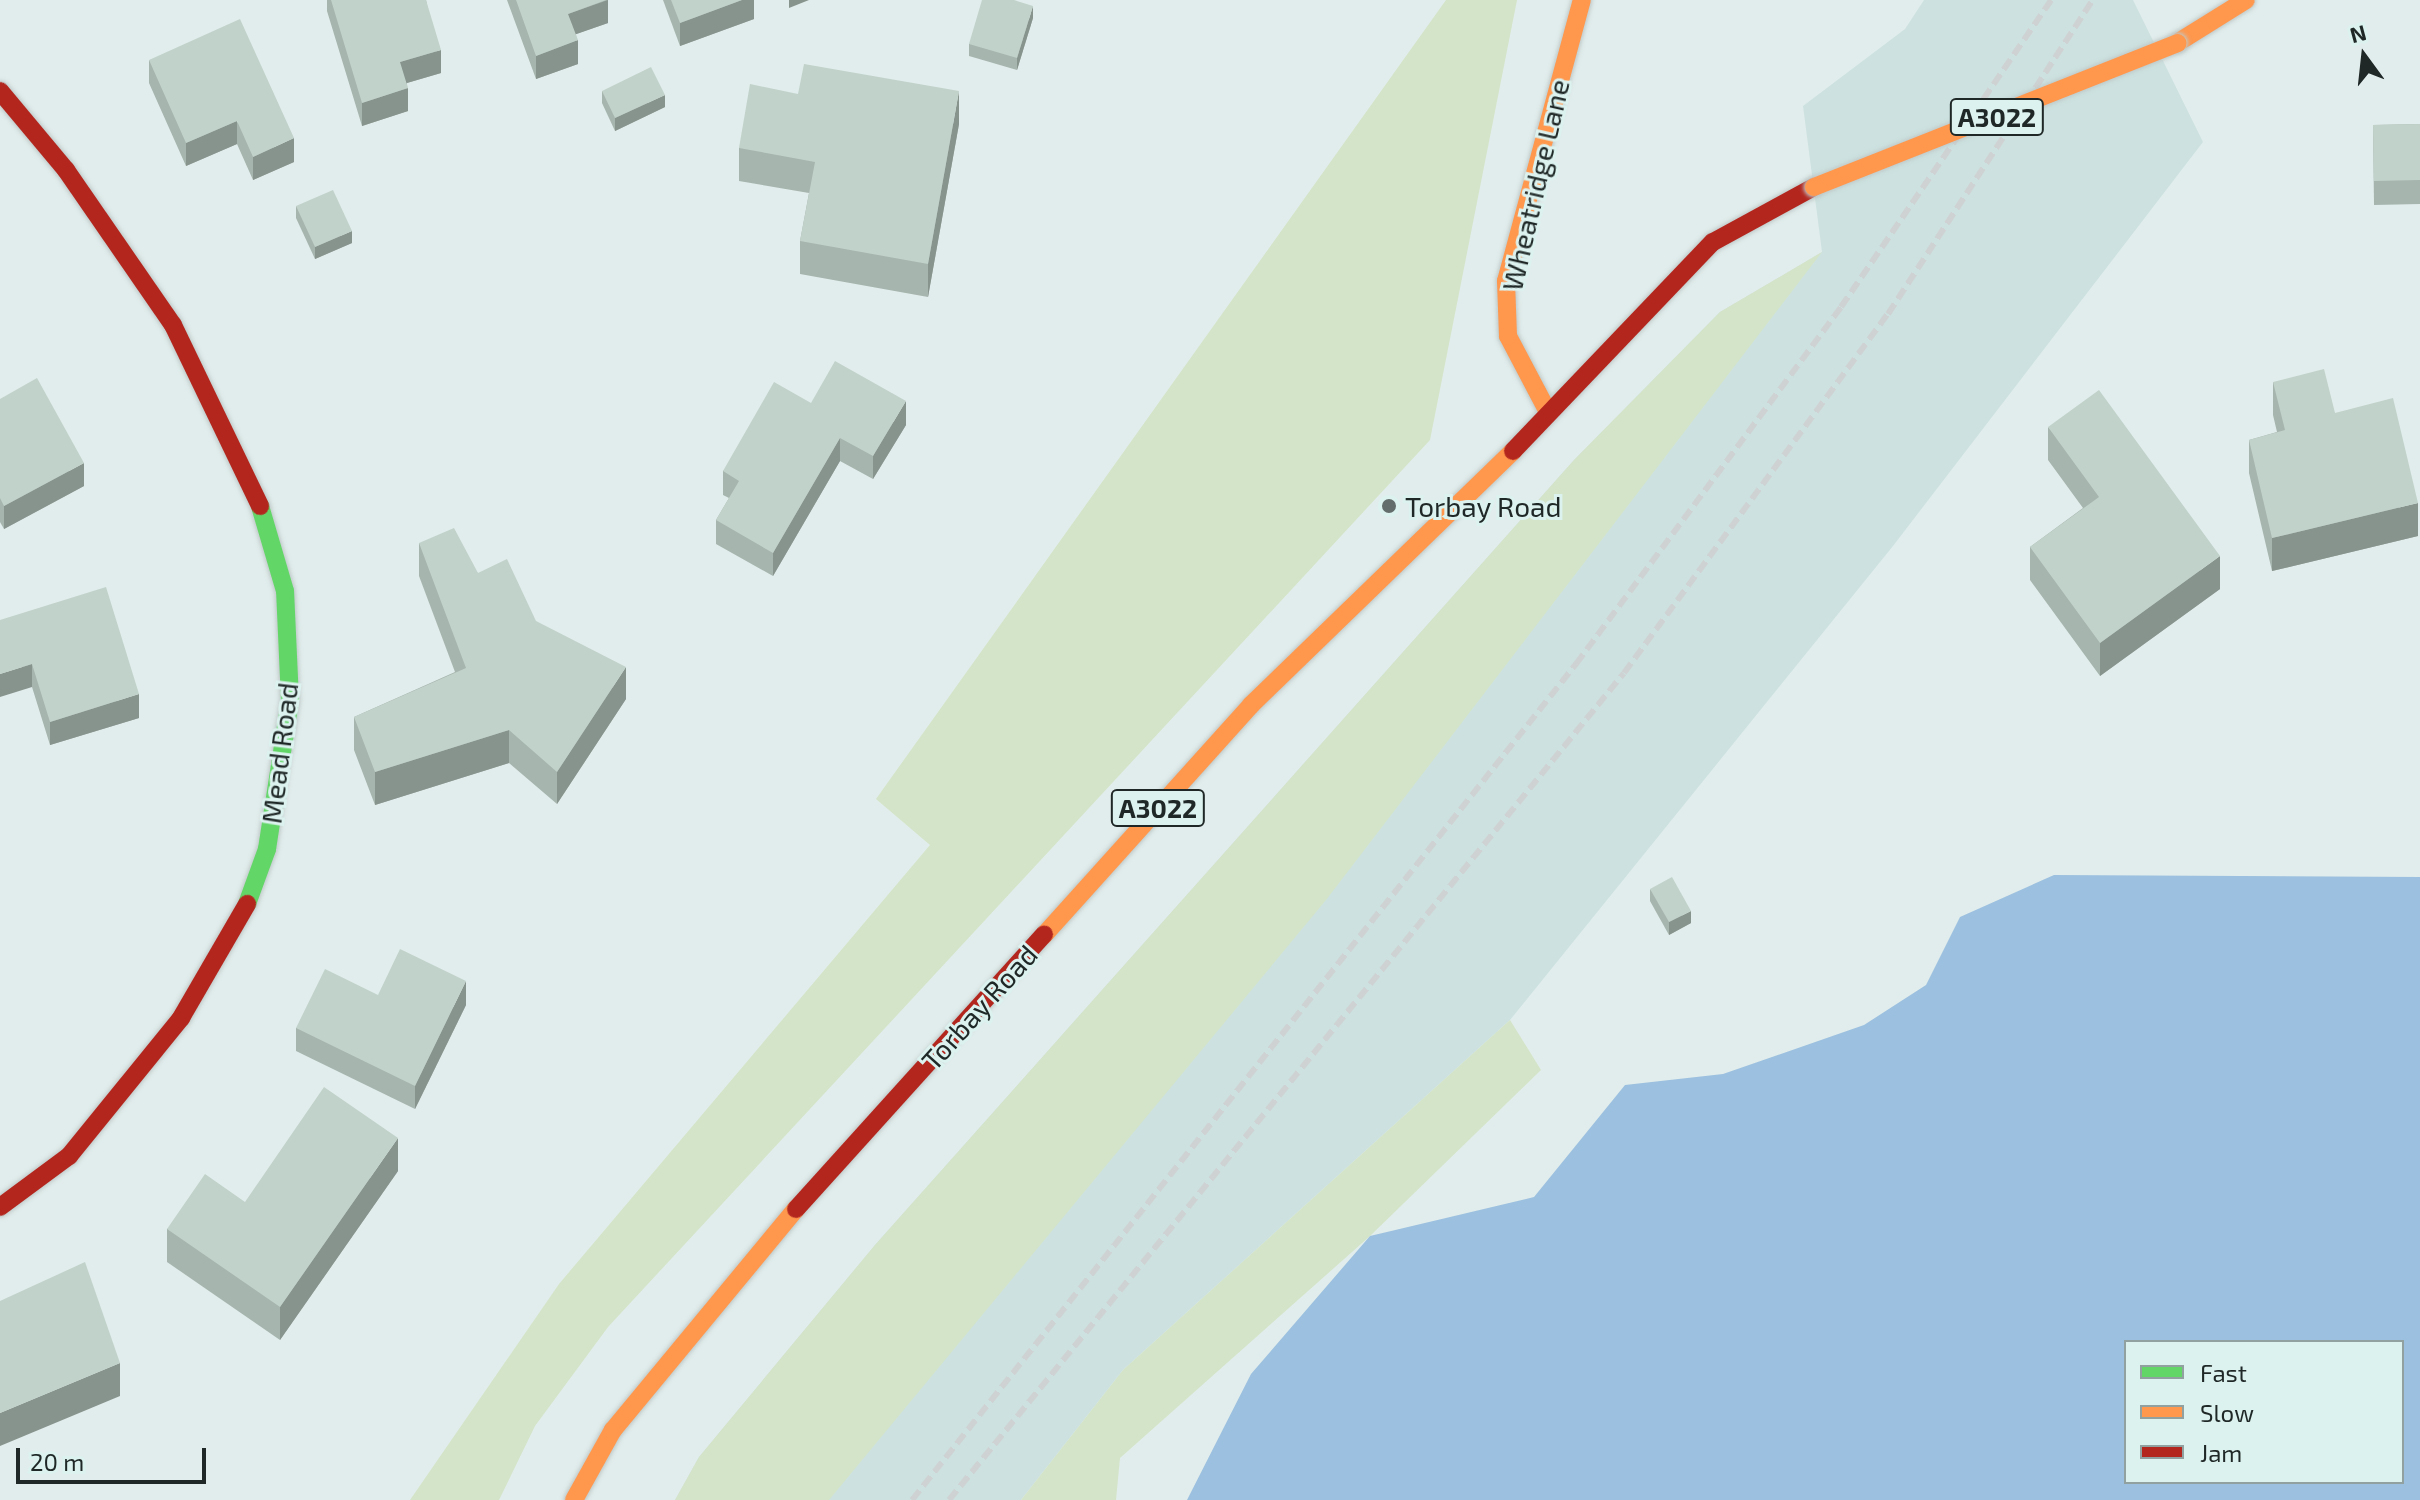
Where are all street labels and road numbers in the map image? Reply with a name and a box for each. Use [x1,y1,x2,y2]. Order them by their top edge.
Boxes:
street label: Wheatridge Lane [1494,76,1576,294]
road number: A3022 [1949,95,2045,139]
street label: Mead Road [254,681,304,825]
road number: A3022 [1110,786,1206,830]
street label: Torbay Road [914,937,1044,1077]

